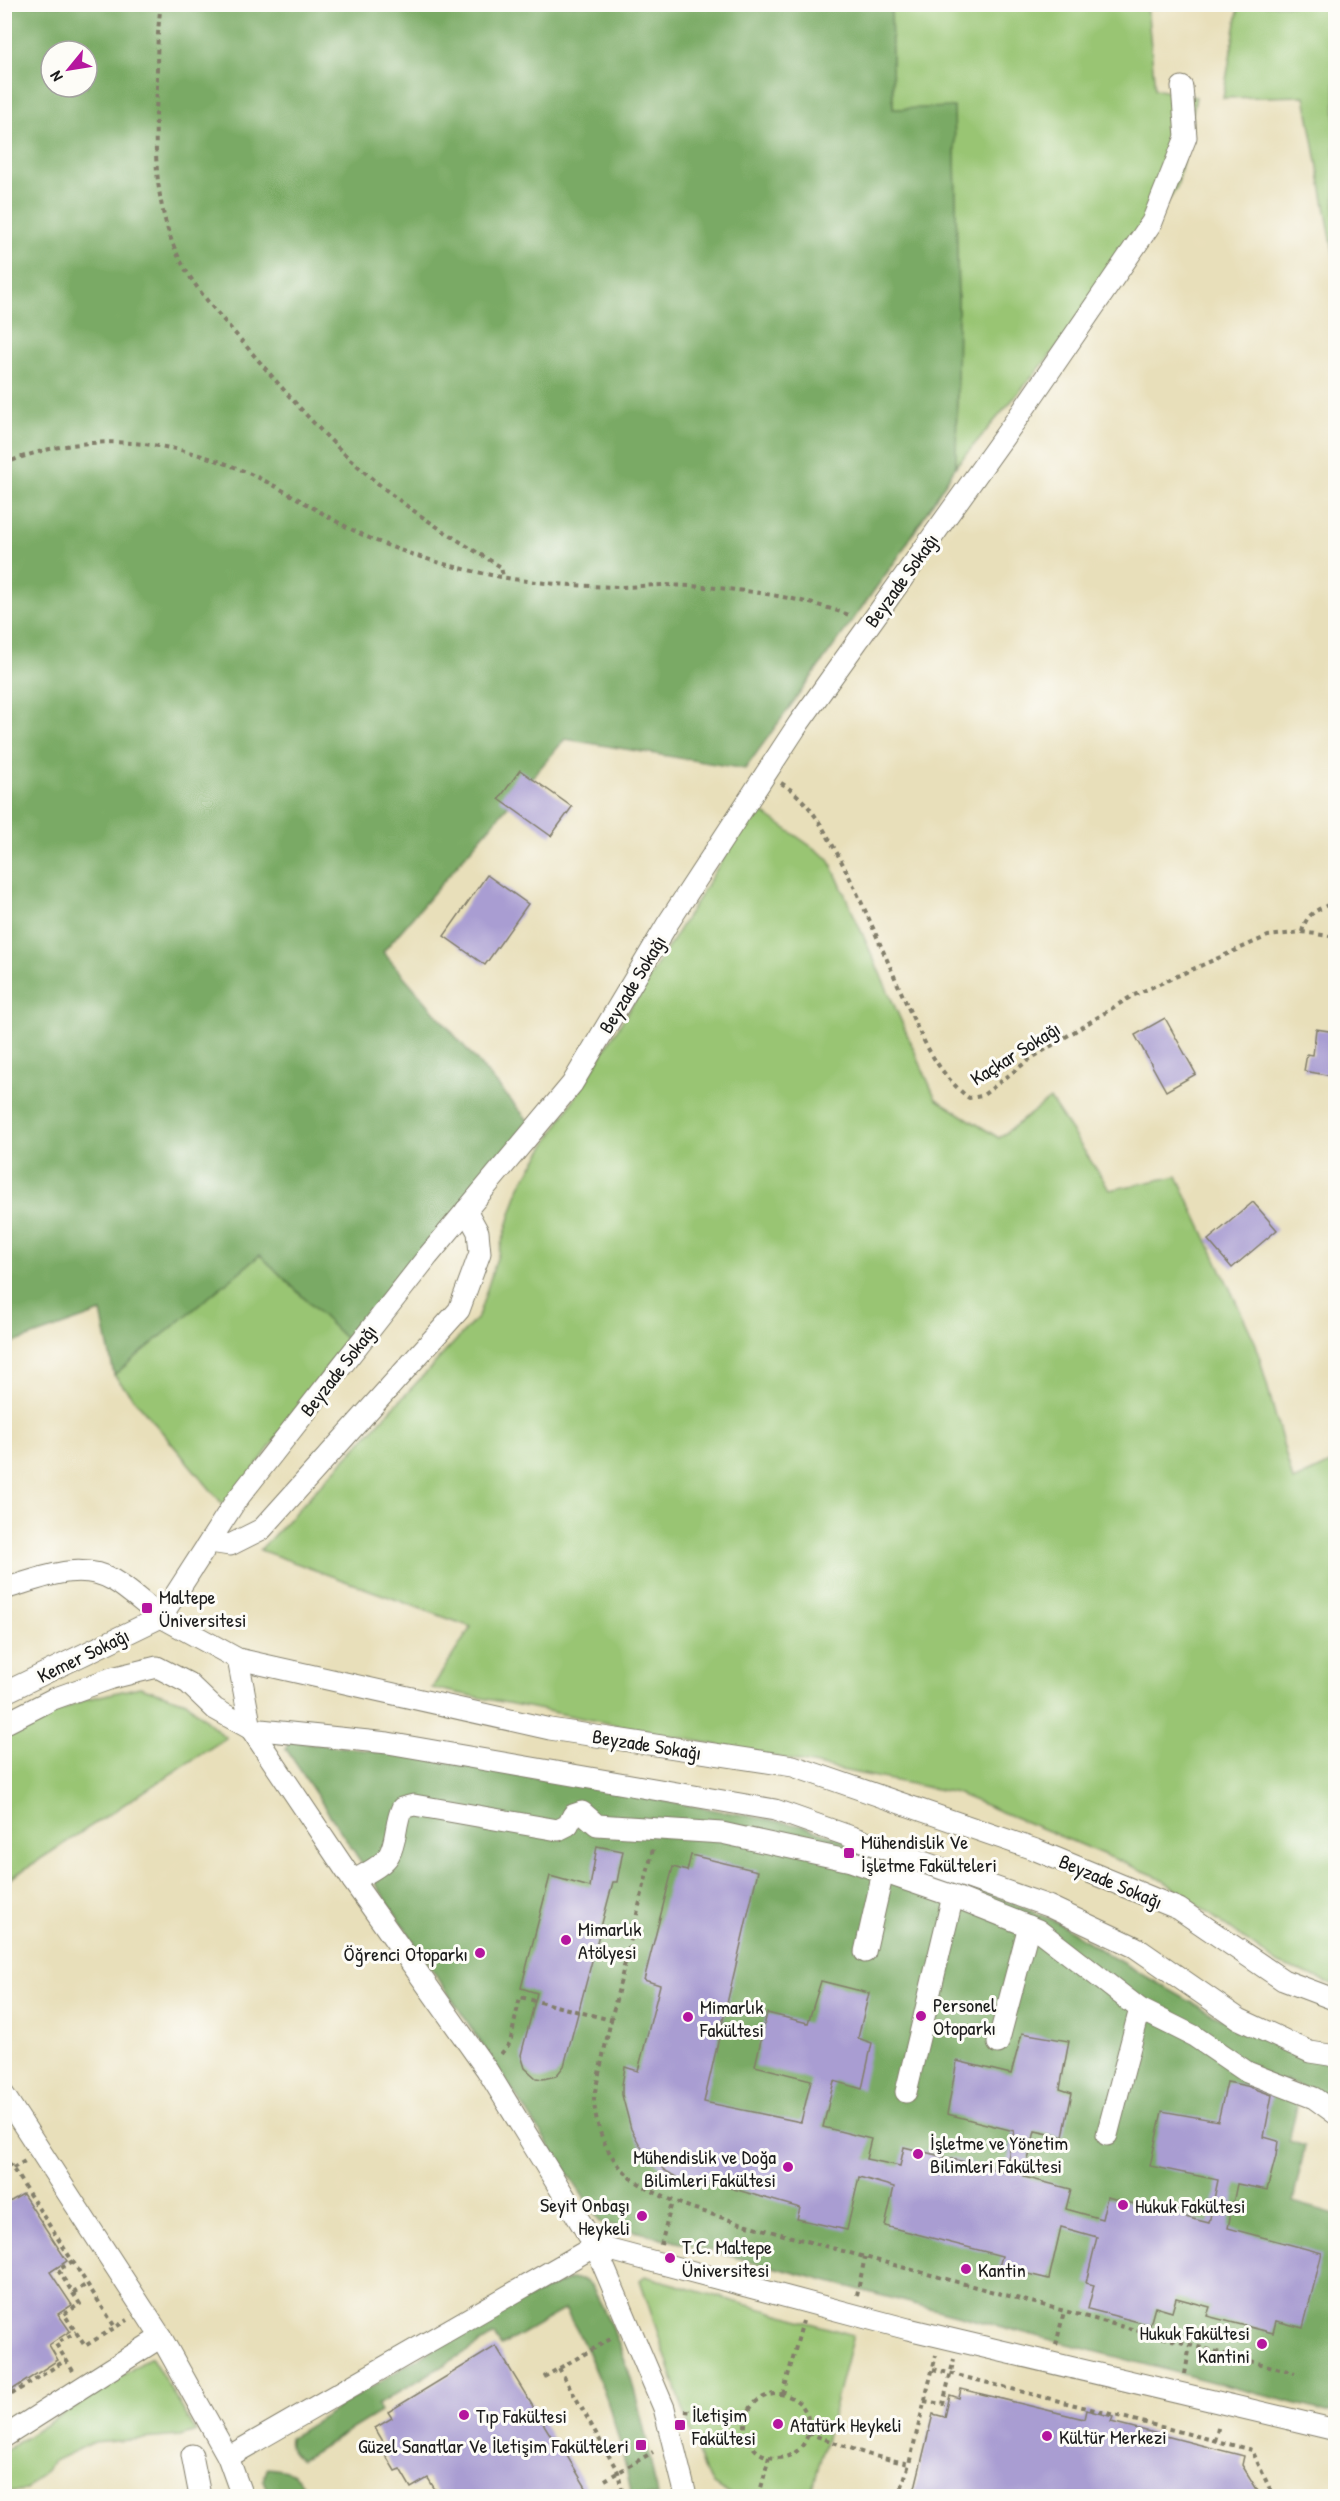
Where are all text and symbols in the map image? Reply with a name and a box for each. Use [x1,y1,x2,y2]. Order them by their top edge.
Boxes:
north arrow [39,39,99,99]
text: N [44,67,68,86]
street label: Beyzade Sokağı [858,528,944,632]
street label: Beyzade Sokağı [592,930,672,1038]
street label: Kaçkar Sokağı [965,1015,1065,1091]
street label: Beyzade Sokağı [293,1318,383,1422]
place label: Maltepe Üniversitesi [159,1583,246,1633]
marker: Maltepe Üniversitesi [140,1601,154,1615]
street label: Kemer Sokağı [33,1621,133,1689]
street label: Beyzade Sokağı [591,1722,703,1766]
place label: Mühendislik Ve İşletme Fakülteleri [861,1828,997,1878]
marker: Mühendislik Ve İşletme Fakülteleri [842,1846,856,1860]
street label: Beyzade Sokağı [1055,1847,1167,1915]
place label: Mimarlık Atölyesi [578,1915,642,1965]
marker: Mimarlık Atölyesi [559,1933,573,1947]
place label: Öğrenci Otoparkı [344,1940,468,1967]
marker: Öğrenci Otoparkı [473,1946,487,1960]
place label: Personel Otoparkı [933,1991,997,2041]
place label: Mimarlık Fakültesi [699,1993,764,2043]
marker: Personel Otoparkı [914,2009,928,2023]
marker: Mimarlık Fakültesi [681,2010,695,2024]
place label: İşletme ve Yönetim Bilimleri Fakültesi [930,2129,1068,2179]
place label: Mühendislik ve Doğa Bilimleri Fakültesi [633,2143,776,2193]
marker: İşletme ve Yönetim Bilimleri Fakültesi [911,2147,925,2161]
marker: Mühendislik ve Doğa Bilimleri Fakültesi [781,2160,795,2174]
place label: Seyit Onbaşı Heykeli [540,2191,630,2241]
place label: Hukuk Fakültesi [1135,2192,1246,2219]
marker: Hukuk Fakültesi [1116,2198,1130,2212]
marker: Seyit Onbaşı Heykeli [635,2209,649,2223]
place label: T.C. Maltepe Üniversitesi [682,2233,772,2283]
marker: T.C. Maltepe Üniversitesi [663,2251,677,2265]
place label: Kantin [978,2256,1026,2283]
marker: Kantin [959,2262,973,2276]
place label: Hukuk Fakültesi Kantini [1139,2319,1250,2369]
marker: Hukuk Fakültesi Kantini [1255,2337,1269,2351]
place label: İletişim Fakültesi [691,2401,756,2451]
place label: Tıp Fakültesi [476,2402,567,2429]
marker: Tıp Fakültesi [457,2408,471,2422]
place label: Atatürk Heykeli [790,2411,902,2438]
marker: Atatürk Heykeli [771,2417,785,2431]
marker: İletişim Fakültesi [673,2418,687,2432]
place label: Kültür Merkezi [1059,2423,1167,2450]
marker: Kültür Merkezi [1040,2429,1054,2443]
place label: Güzel Sanatlar Ve İletişim Fakülteleri [358,2432,629,2459]
marker: Güzel Sanatlar Ve İletişim Fakülteleri [634,2438,648,2452]

